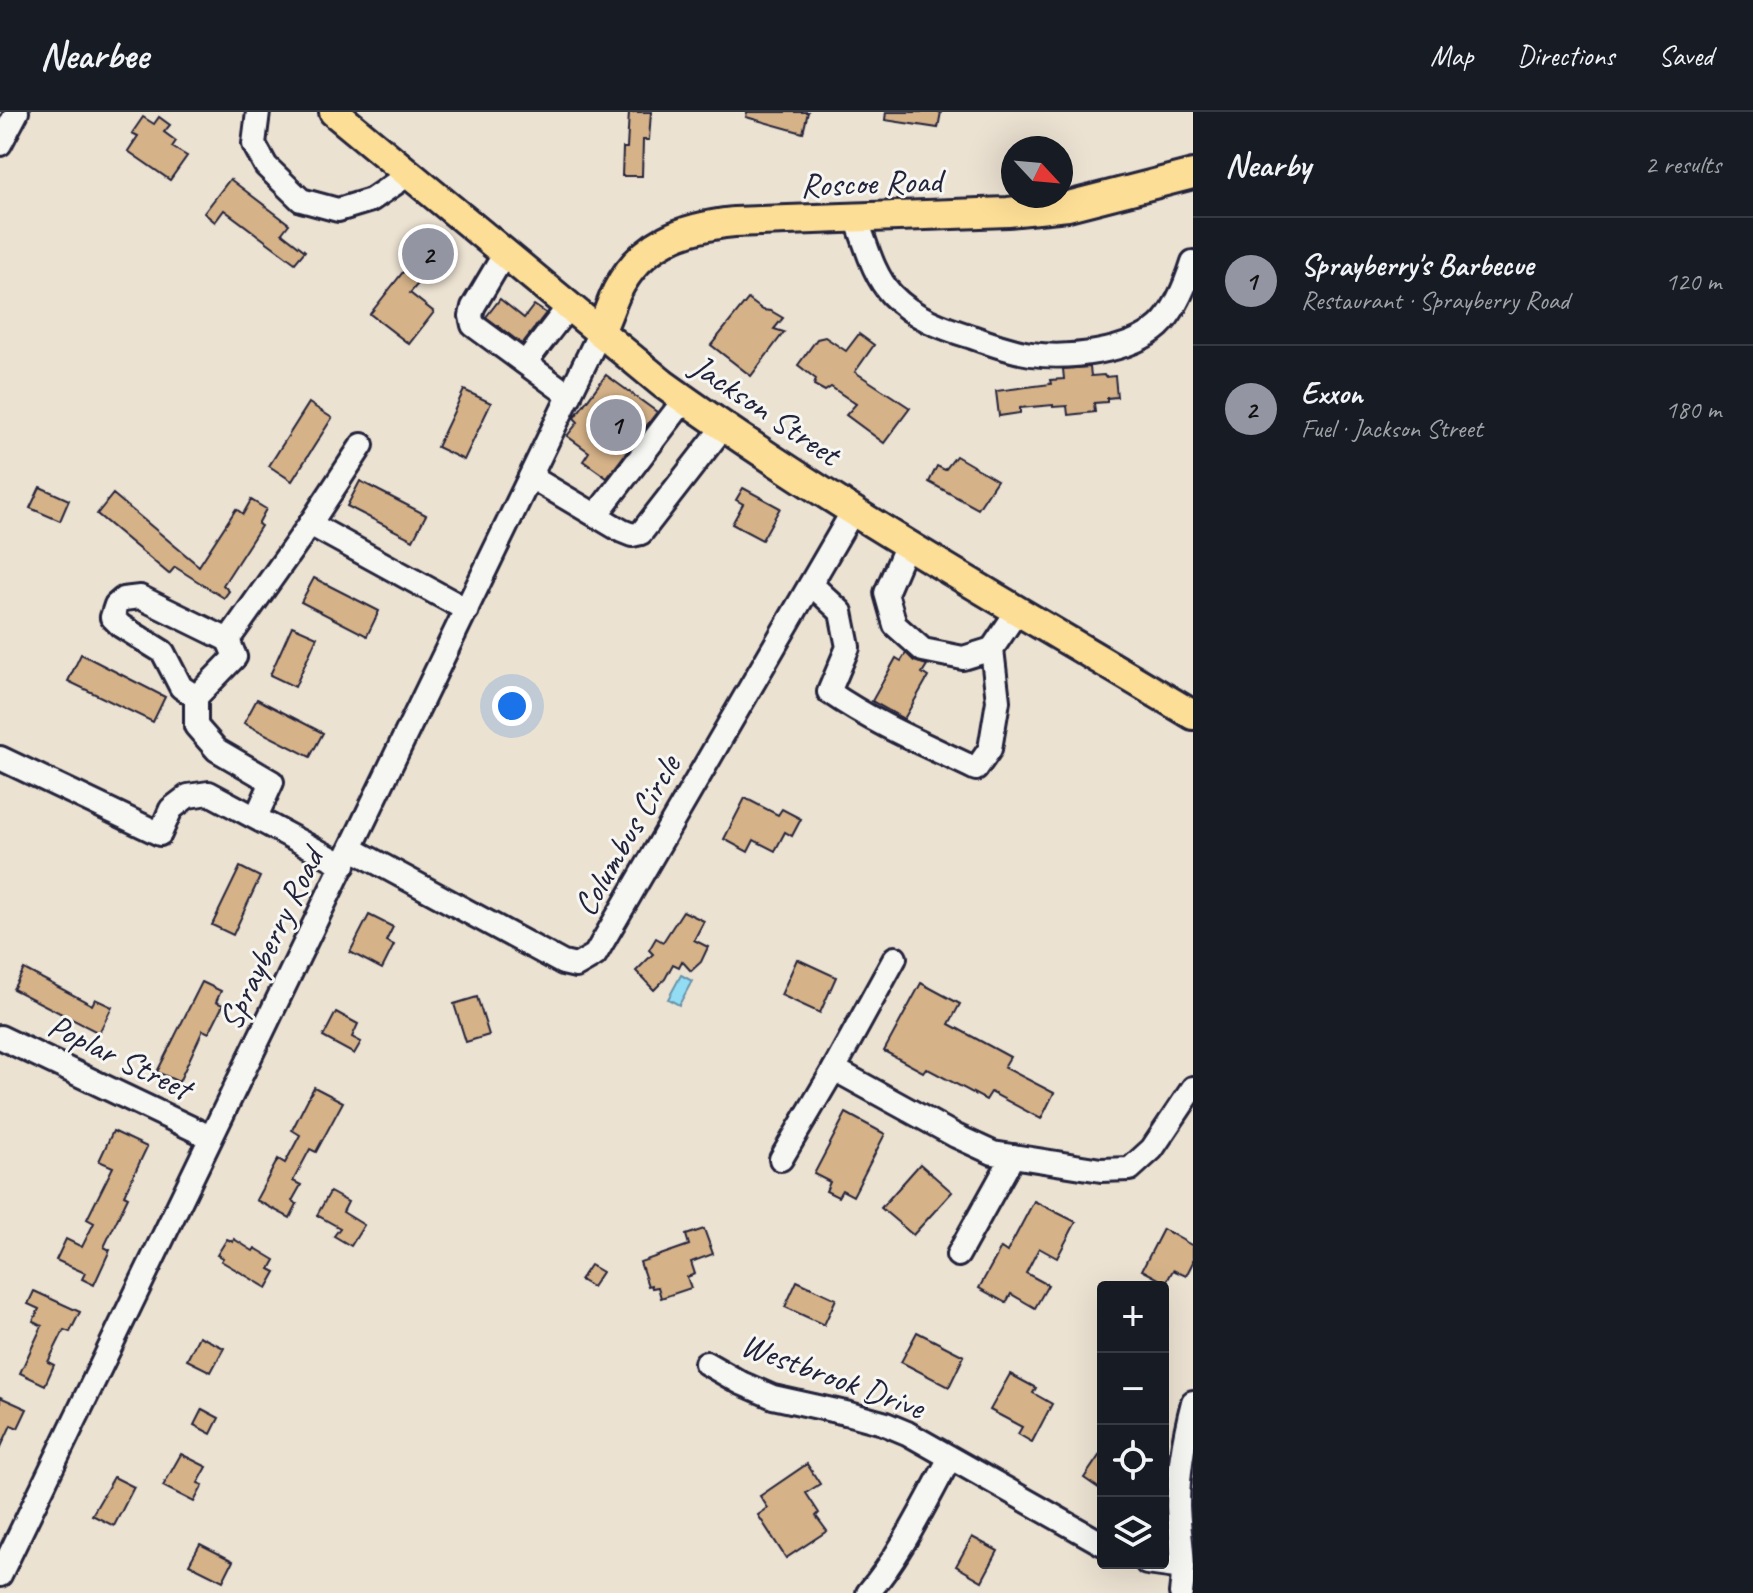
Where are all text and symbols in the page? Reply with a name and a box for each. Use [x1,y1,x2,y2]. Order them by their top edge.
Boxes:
text: Nearbee [40,32,148,79]
text: Map [1430,38,1473,73]
text: Directions [1517,38,1615,73]
text: Saved [1659,38,1713,73]
north arrow [1001,136,1073,208]
text: Nearby [1225,143,1311,186]
text: 2 results [1645,148,1721,181]
street label: Roscoe Road [799,158,947,206]
pin: 2 [402,224,454,284]
text: Sprayberry's Barbecue [1301,246,1533,284]
text: 1 [1245,265,1257,298]
text: 120 m [1665,265,1721,298]
text: Restaurant · Sprayberry Road [1301,284,1569,317]
street label: Jackson Street [682,343,851,477]
text: Exxon [1301,374,1363,412]
text: 2 [1245,393,1257,426]
text: 180 m [1665,393,1721,426]
pin: 1 [590,395,642,455]
text: Fuel · Jackson Street [1301,412,1482,445]
your location [492,686,532,726]
street label: Columbus Circle [563,746,691,923]
street label: Sprayberry Road [208,836,335,1037]
street label: Poplar Street [41,1003,202,1111]
map controls [1097,1281,1169,1569]
button: + [1097,1281,1169,1353]
street label: Westbrook Drive [736,1323,932,1429]
button: − [1097,1353,1169,1425]
button: locate [1097,1425,1169,1497]
button: layers [1097,1497,1169,1569]

